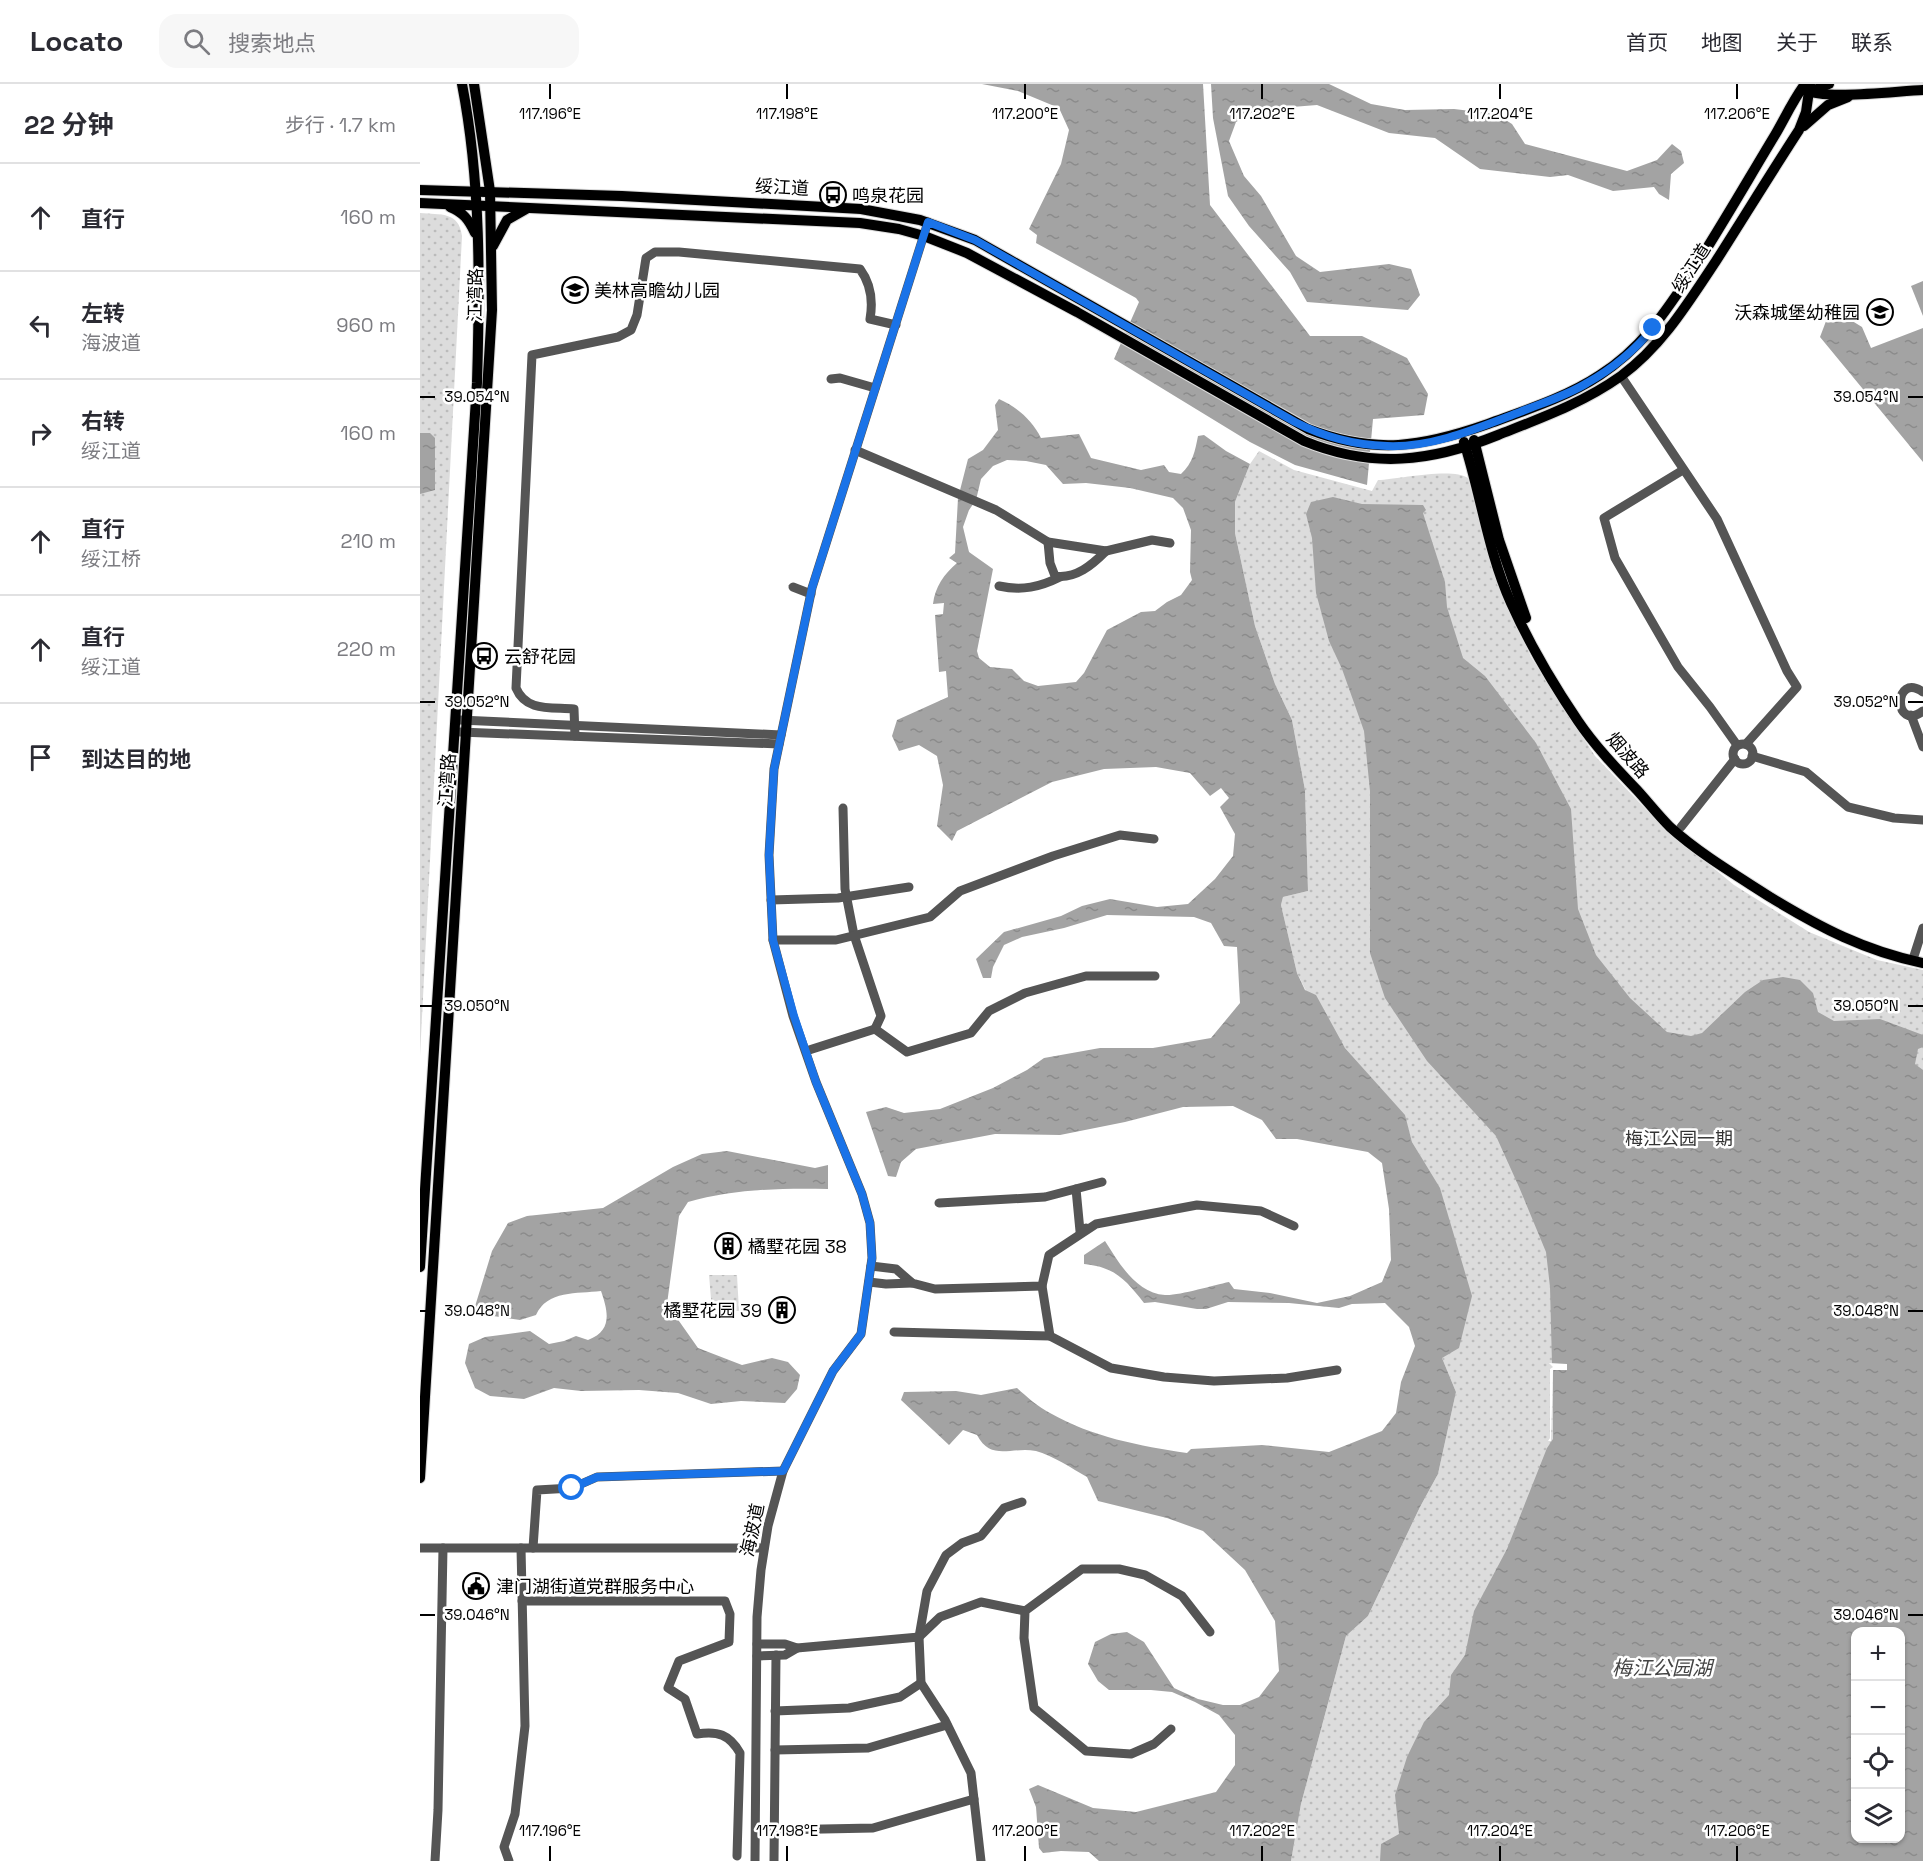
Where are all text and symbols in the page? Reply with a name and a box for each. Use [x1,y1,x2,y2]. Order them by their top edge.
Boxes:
search box [159,14,579,68]
text: Locato [30,23,123,59]
icon: search [180,25,213,58]
text: 搜索地点 [228,29,316,57]
text: 首页 [1626,29,1668,56]
text: 地图 [1701,29,1743,56]
text: 关于 [1776,29,1818,56]
text: 联系 [1851,29,1893,56]
text: 117.196°E [519,104,581,123]
text: 117.198°E [756,104,818,123]
text: 117.200°E [992,104,1058,123]
text: 117.202°E [1229,104,1295,123]
text: 117.204°E [1467,104,1533,123]
text: 117.206°E [1704,104,1770,123]
text: 22 分钟 [24,108,114,142]
text: 步行 · 1.7 km [285,112,396,138]
street label: 绥江道 [754,174,810,200]
bus stop icon: 鸣泉花园 [818,180,848,210]
place label: 鸣泉花园 [852,184,924,207]
icon: ahead [24,201,57,234]
text: 160 m [340,204,396,230]
text: 直行 [81,205,125,233]
street label: 绥江道 [1667,239,1715,297]
street label: 江湾路 [463,268,487,322]
school or university icon: 美林高瞻幼儿园 [560,275,590,305]
place label: 美林高瞻幼儿园 [594,279,720,302]
school or university icon: 沃森城堡幼稚园 [1865,297,1895,327]
text: 左转 [81,299,125,327]
place label: 沃森城堡幼稚园 [1734,301,1860,324]
icon: left [24,309,57,342]
text: 960 m [336,312,396,338]
route end [1639,314,1665,340]
text: 海波道 [81,330,141,356]
text: 39.054°N [444,387,510,406]
text: 39.054°N [1833,387,1899,406]
text: 右转 [81,407,125,435]
icon: right [24,417,57,450]
text: 160 m [340,420,396,446]
text: 绥江道 [81,438,141,464]
text: 直行 [81,515,125,543]
icon: ahead [24,525,57,558]
text: 210 m [340,528,396,554]
text: 绥江桥 [81,546,141,572]
text: 直行 [81,623,125,651]
icon: ahead [24,633,57,666]
text: 220 m [337,636,396,662]
bus stop icon: 云舒花园 [469,641,499,671]
place label: 云舒花园 [504,645,576,668]
text: 绥江道 [81,654,141,680]
text: 39.052°N [445,692,509,711]
text: 39.052°N [1834,692,1898,711]
street label: 烟波路 [1602,727,1654,783]
icon: arrive [24,741,57,774]
text: 到达目的地 [81,745,191,773]
street label: 江湾路 [434,752,460,808]
text: 39.050°N [444,996,510,1015]
text: 39.050°N [1833,996,1899,1015]
park label: 梅江公园一期 [1625,1127,1733,1150]
building icon: 橘墅花园 38 [713,1231,743,1261]
place label: 橘墅花园 38 [748,1235,847,1258]
building icon: 橘墅花园 39 [767,1295,797,1325]
place label: 橘墅花园 39 [663,1299,762,1322]
text: 39.048°N [444,1301,510,1320]
text: 39.048°N [1833,1301,1899,1320]
route start [558,1474,584,1500]
street label: 海波道 [735,1501,769,1559]
public building icon: 津门湖街道党群服务中心 [461,1571,491,1601]
place label: 津门湖街道党群服务中心 [496,1575,694,1598]
text: 39.046°N [444,1605,510,1624]
text: 39.046°N [1833,1605,1899,1624]
map controls [1851,1627,1905,1843]
button: + [1851,1627,1905,1681]
water label: 梅江公园湖 [1612,1655,1715,1681]
button: − [1851,1681,1905,1735]
button: locate [1851,1735,1905,1789]
button: layers [1851,1789,1905,1843]
text: 117.196°E [519,1821,581,1840]
text: 117.198°E [756,1821,818,1840]
text: 117.200°E [992,1821,1058,1840]
text: 117.202°E [1229,1821,1295,1840]
text: 117.204°E [1467,1821,1533,1840]
text: 117.206°E [1704,1821,1770,1840]

